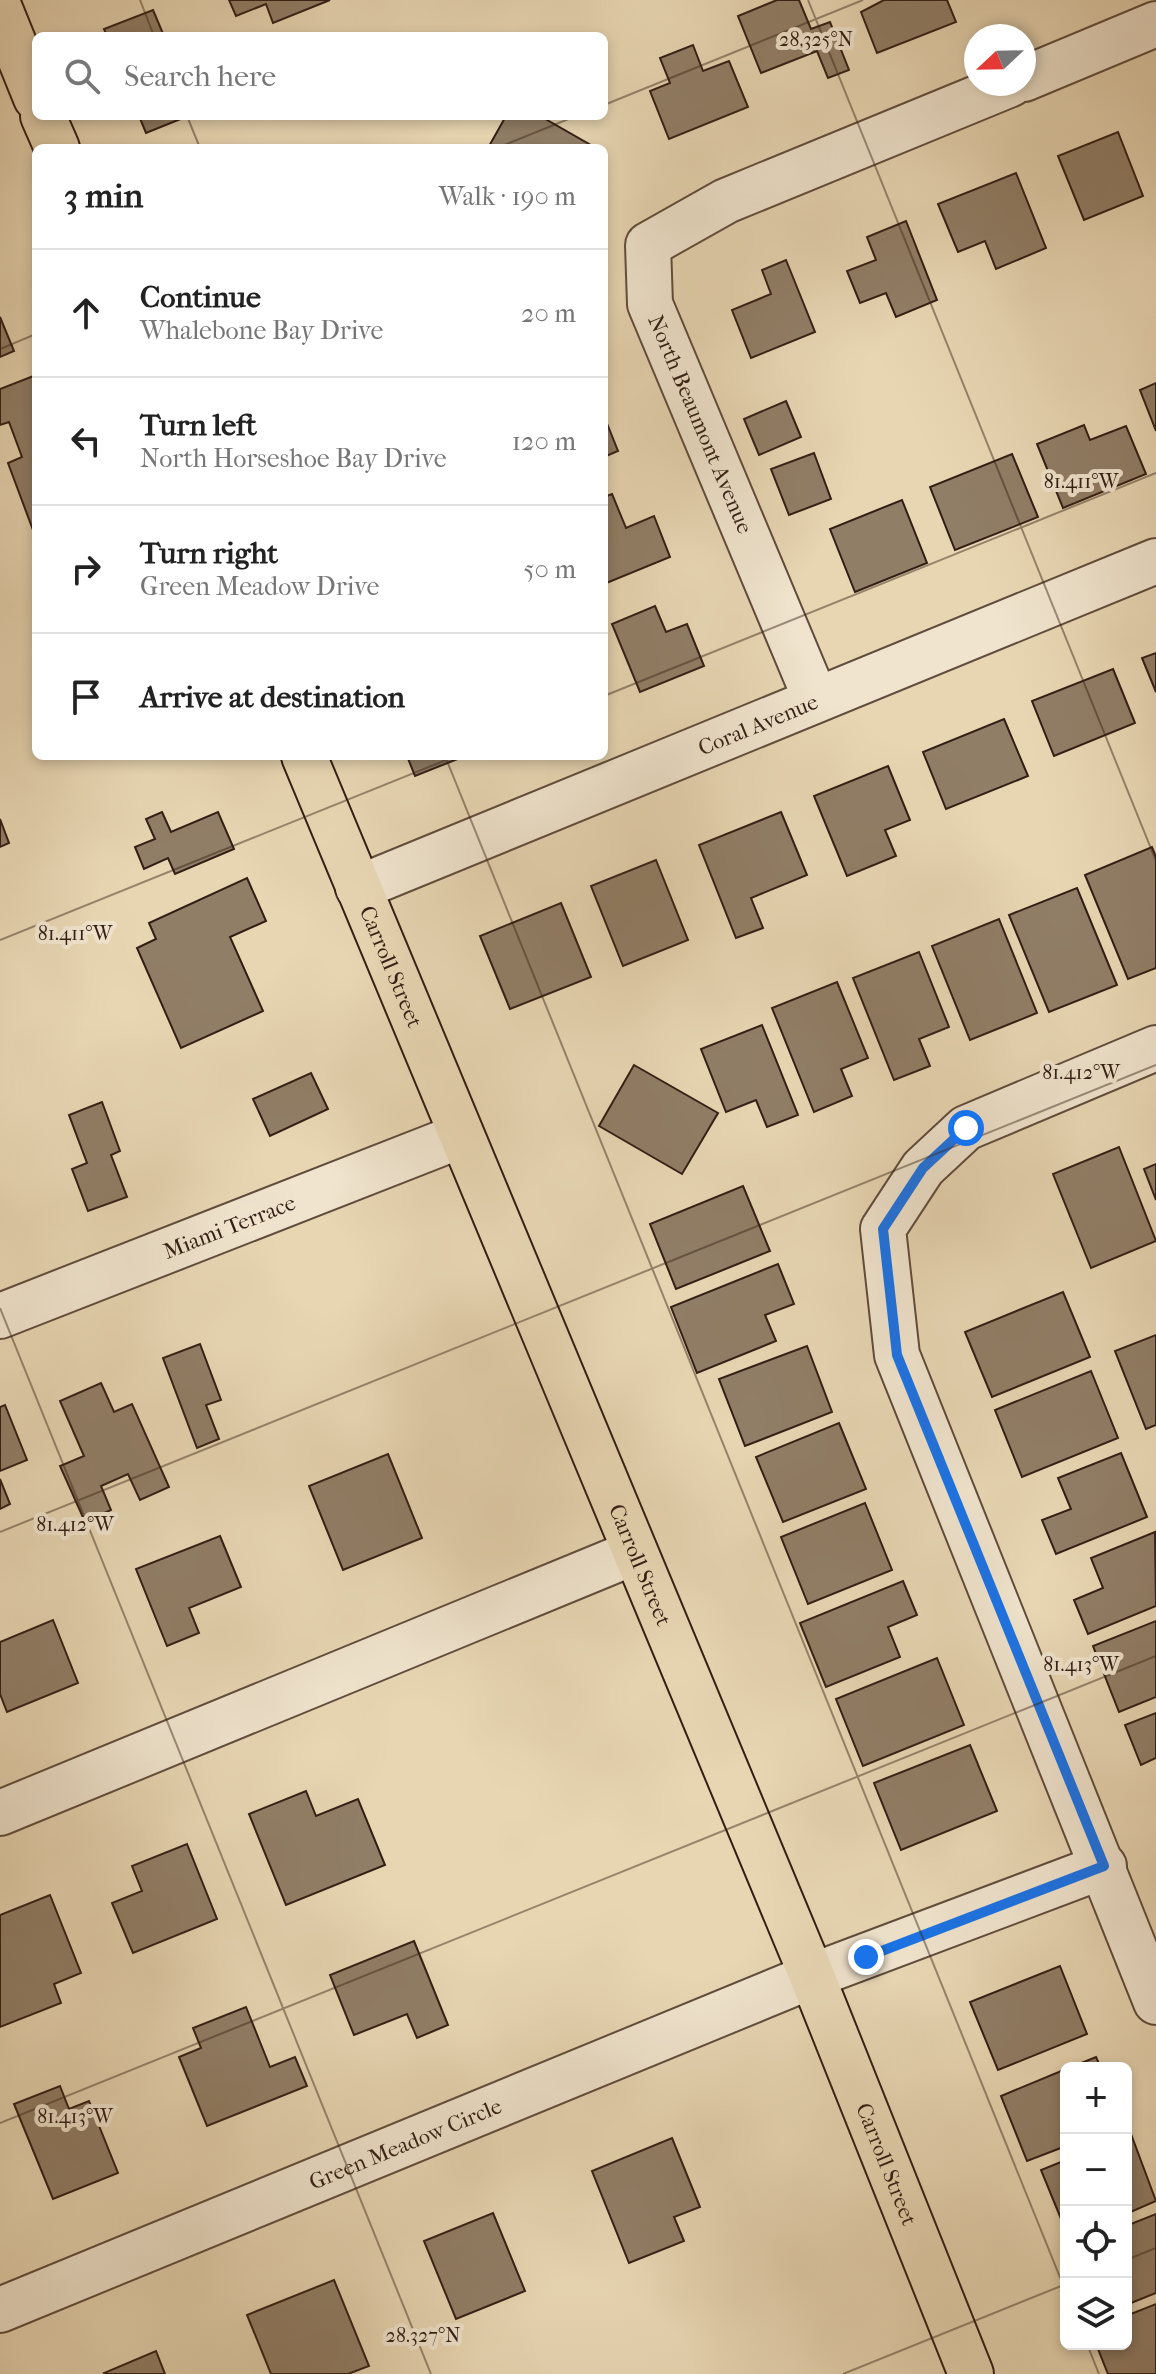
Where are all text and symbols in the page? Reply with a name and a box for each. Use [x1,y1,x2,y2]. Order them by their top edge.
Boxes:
north arrow [964,24,1036,96]
text: 28.325°N [779,28,853,51]
search box [32,32,608,120]
icon: search [60,54,104,98]
text: Search here [124,59,276,94]
text: 3 min [64,176,143,216]
text: Walk · 190 m [439,181,576,212]
text: Continue [140,280,261,315]
icon: ahead [64,291,108,335]
text: 20 m [521,298,576,329]
street label: North Beaumont Avenue [642,311,758,538]
text: Whalebone Bay Drive [140,315,383,346]
text: Turn left [140,408,257,443]
icon: left [64,419,108,463]
text: 120 m [512,426,576,457]
text: North Horseshoe Bay Drive [140,443,447,474]
text: 81.411°W [1044,470,1120,493]
text: Turn right [140,536,278,571]
icon: right [64,547,108,591]
text: 50 m [523,554,576,585]
text: Green Meadow Drive [140,571,379,602]
icon: arrive [64,675,108,719]
text: Arrive at destination [140,680,405,715]
street label: Coral Avenue [694,689,822,761]
street label: Carroll Street [354,902,428,1032]
text: 81.411°W [38,922,114,945]
text: 81.412°W [1042,1061,1121,1084]
route start [948,1110,984,1146]
street label: Miami Terrace [160,1190,299,1265]
street label: Carroll Street [603,1500,677,1630]
text: 81.412°W [36,1513,115,1536]
text: 81.413°W [1043,1653,1120,1676]
route end [848,1939,884,1975]
map controls [1060,2062,1132,2350]
button: + [1060,2062,1132,2134]
street label: Green Meadow Circle [305,2093,506,2195]
street label: Carroll Street [850,2099,922,2230]
text: 81.413°W [37,2105,114,2128]
button: − [1060,2134,1132,2206]
button: locate [1060,2206,1132,2278]
button: layers [1060,2278,1132,2350]
text: 28.327°N [386,2324,460,2347]

